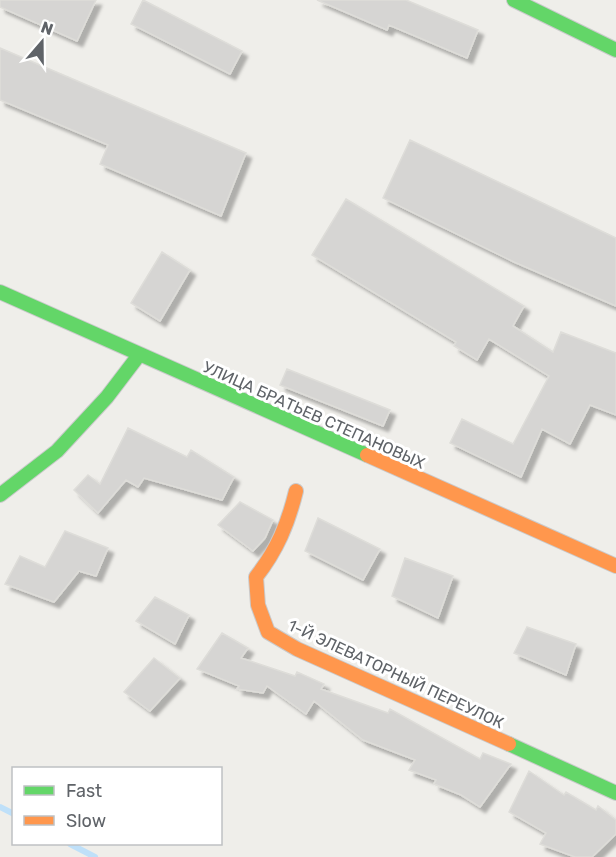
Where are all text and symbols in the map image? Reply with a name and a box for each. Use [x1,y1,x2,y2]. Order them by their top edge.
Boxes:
north arrow [12,12,72,72]
text: N [38,17,56,39]
street label: УЛИЦА БРАТЬЕВ СТЕПАНОВЫХ [200,357,428,473]
street label: 1-Й ЭЛЕВАТОРНЫЙ ПЕРЕУЛОК [285,616,507,732]
legend [12,767,222,845]
text: Fast [66,780,102,802]
text: Slow [66,810,106,832]

